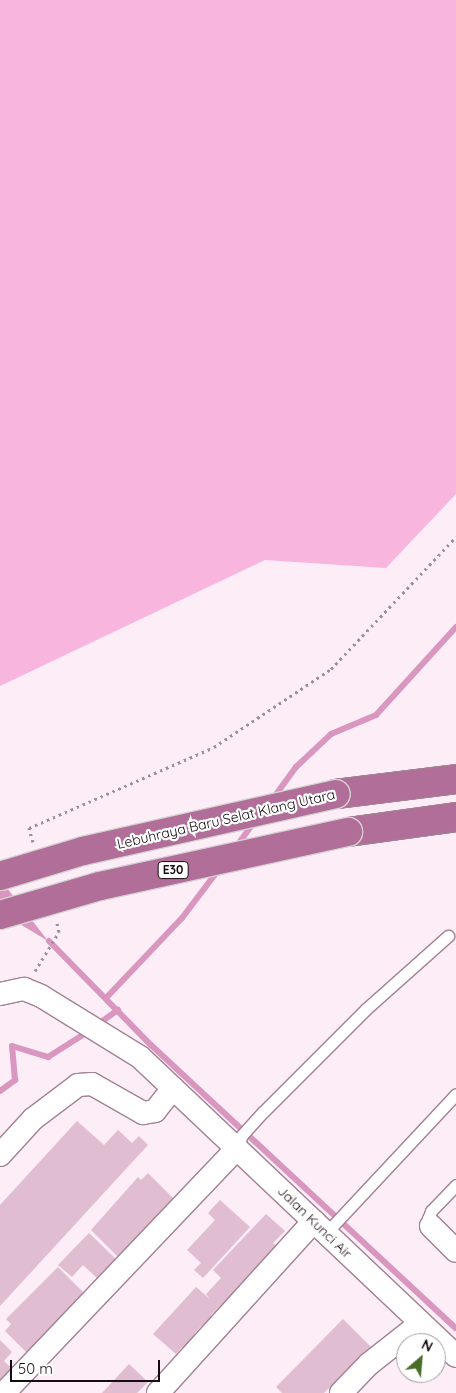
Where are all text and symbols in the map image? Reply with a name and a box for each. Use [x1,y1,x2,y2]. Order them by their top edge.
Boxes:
street label: Lebuhraya Baru Selat Klang Utara [115,786,337,852]
road number: E30 [157,860,189,880]
street label: Jalan Kunci Air [274,1182,356,1262]
north arrow [396,1333,446,1383]
text: N [419,1335,436,1356]
scale bar [12,1350,162,1382]
text: 50 m [18,1359,53,1378]

